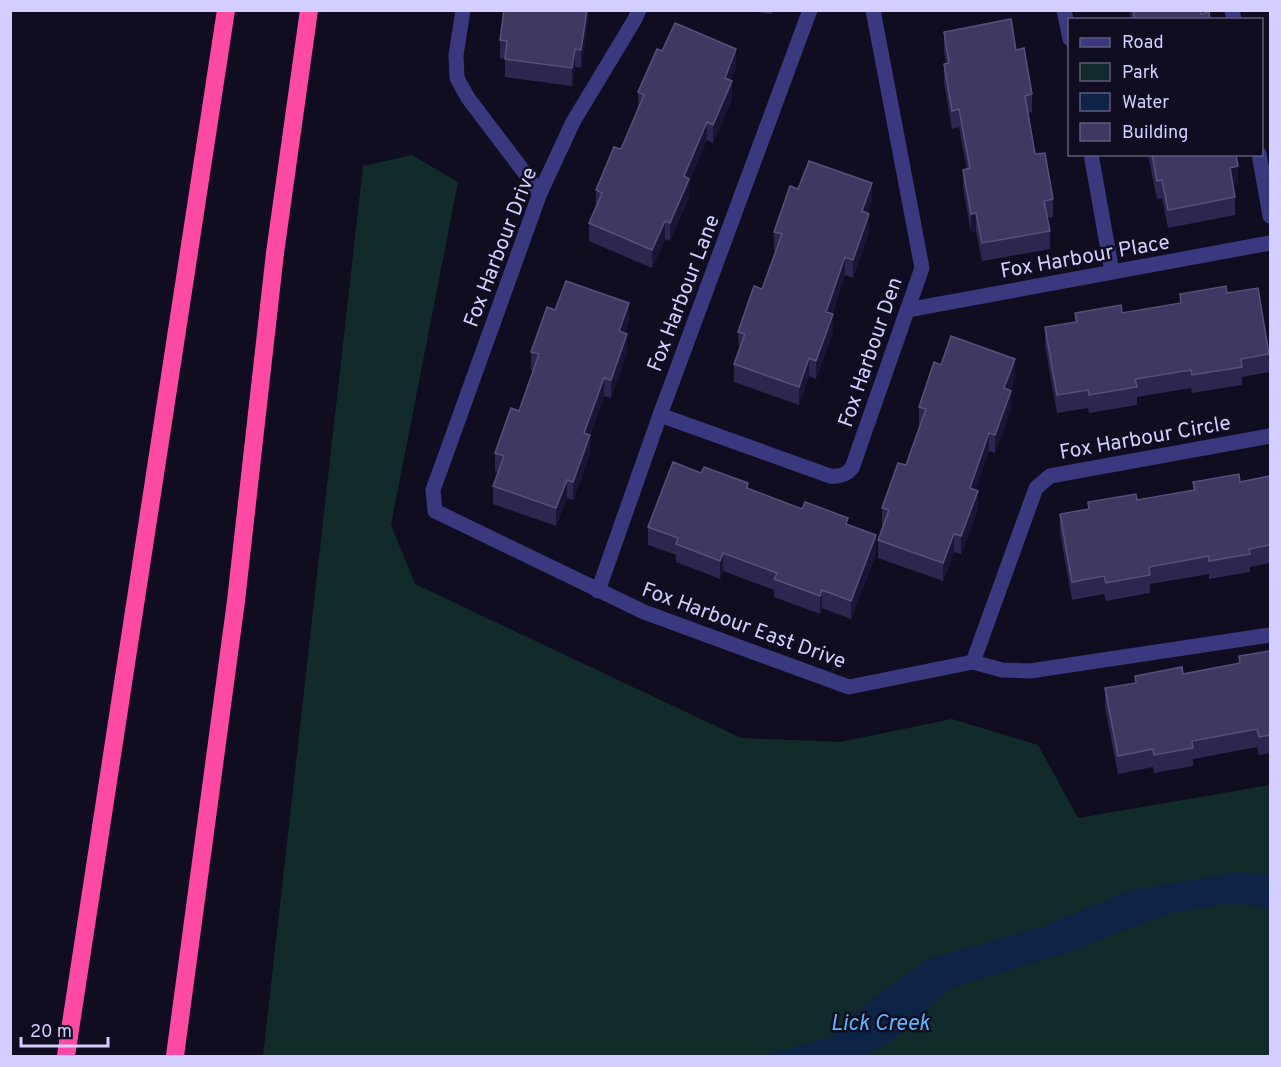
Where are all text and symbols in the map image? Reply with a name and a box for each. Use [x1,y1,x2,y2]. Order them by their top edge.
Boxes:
legend [1068,18,1263,156]
text: Road [1122,32,1164,55]
text: Park [1122,62,1159,85]
text: Water [1122,92,1169,115]
text: Building [1122,122,1188,145]
street label: Fox Harbour Drive [458,164,544,331]
street label: Fox Harbour Lane [642,211,727,376]
street label: Fox Harbour Place [998,229,1172,286]
street label: Fox Harbour Den [833,274,910,431]
street label: Fox Harbour Circle [1058,410,1233,467]
street label: Fox Harbour East Drive [638,577,849,676]
scale bar [21,1010,108,1048]
water label: Lick Creek [830,1011,930,1038]
text: 20 m [30,1021,72,1044]

